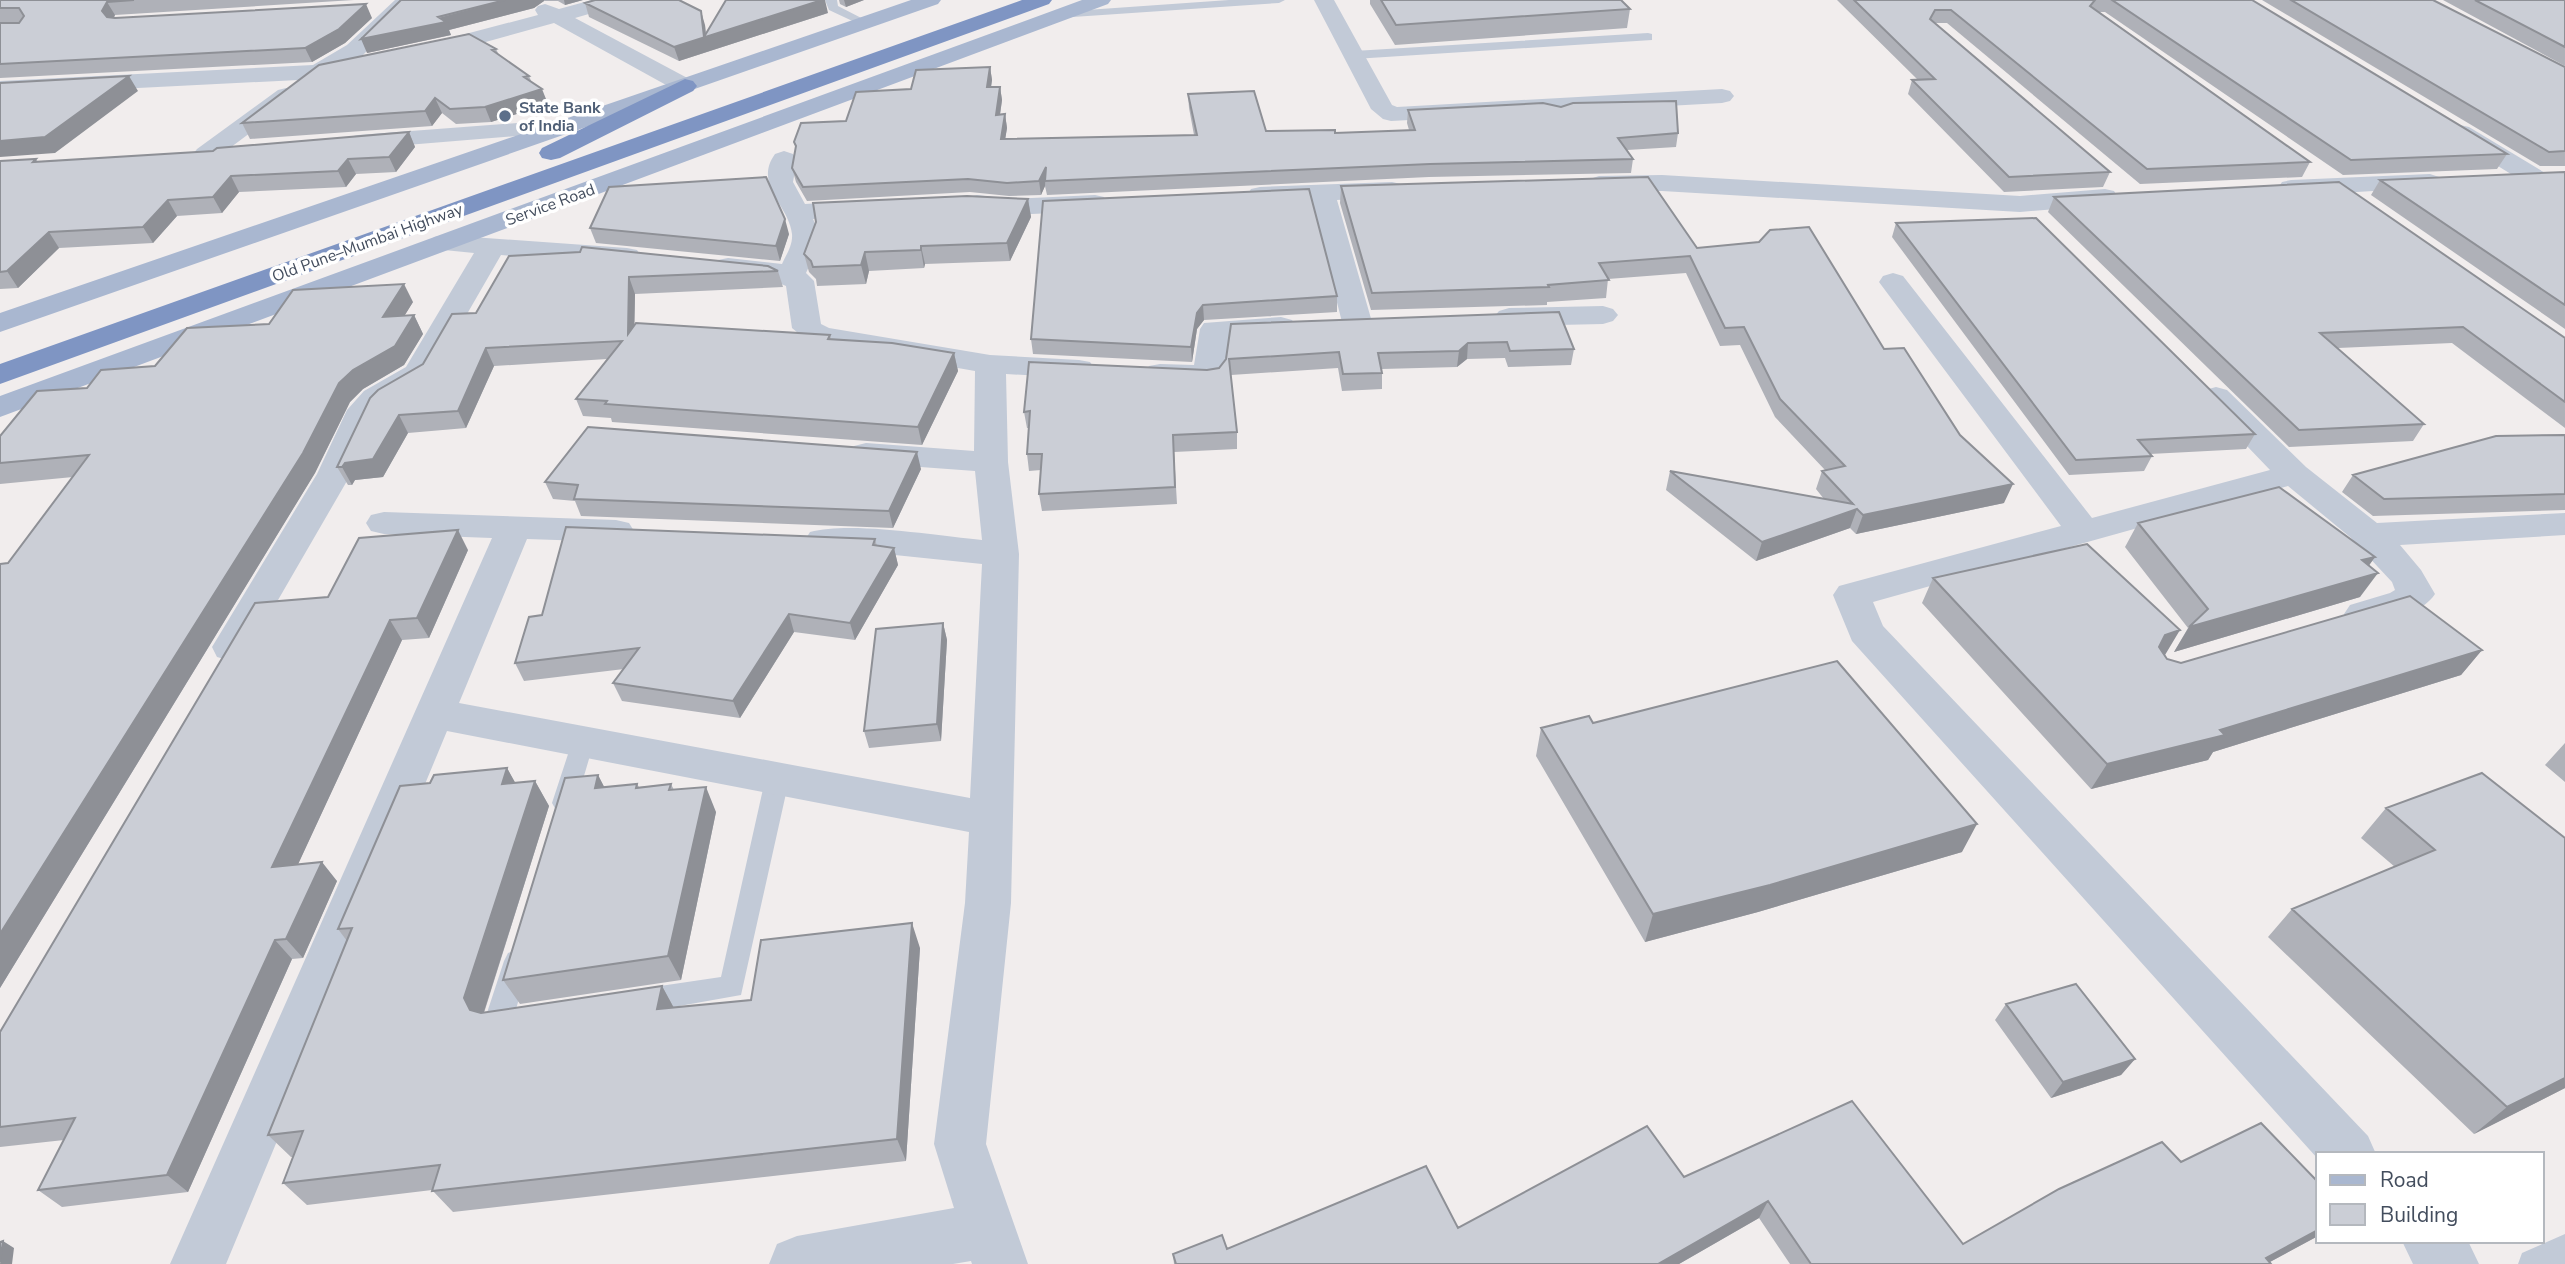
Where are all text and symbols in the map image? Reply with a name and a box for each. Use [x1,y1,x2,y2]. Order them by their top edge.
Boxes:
place label: State Bank of India [519,97,601,137]
marker: State Bank of India [497,108,513,124]
street label: Service Road [503,179,598,231]
street label: Old Pune–Mumbai Highway [269,198,466,288]
legend [2316,1152,2544,1243]
text: Road [2380,1166,2429,1194]
text: Building [2380,1201,2458,1229]

